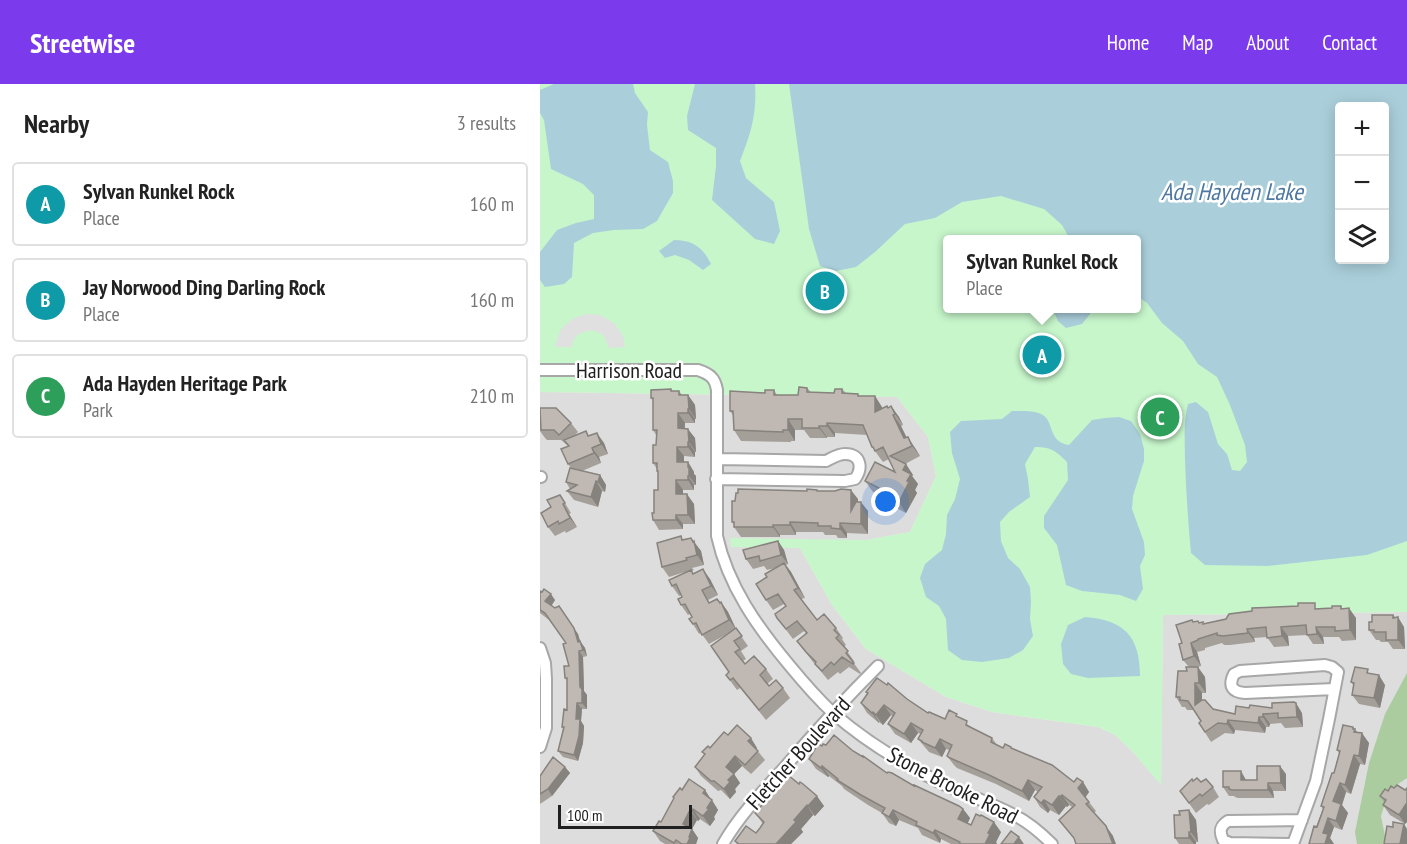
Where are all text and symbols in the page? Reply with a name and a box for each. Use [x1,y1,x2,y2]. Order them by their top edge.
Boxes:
text: Streetwise [30,24,135,61]
text: Home [1107,29,1149,56]
text: Map [1182,29,1213,56]
text: About [1246,29,1289,56]
text: Contact [1322,29,1377,56]
map controls [1335,102,1389,264]
button: + [1335,102,1389,156]
text: Nearby [24,107,89,140]
text: 3 results [457,110,516,136]
button: − [1335,156,1389,210]
water label: Ada Hayden Lake [1161,176,1305,207]
text: Sylvan Runkel Rock [83,177,235,205]
text: A [40,191,51,217]
text: 160 m [470,191,514,217]
text: Place [83,205,120,231]
button: layers [1335,210,1389,264]
popup [943,235,1141,313]
text: Sylvan Runkel Rock [966,247,1118,275]
pin: B [806,268,844,314]
text: Jay Norwood Ding Darling Rock [83,273,325,301]
text: Place [966,275,1003,301]
text: B [41,287,50,313]
text: 160 m [470,287,514,313]
text: Place [83,301,120,327]
pin: A [1022,332,1062,378]
street label: Harrison Road [576,356,682,384]
text: Ada Hayden Heritage Park [83,369,287,397]
text: C [41,383,50,409]
text: 210 m [470,383,514,409]
pin: C [1140,394,1180,440]
text: Park [83,397,113,423]
your location [871,487,900,516]
street label: Fletcher Boulevard [740,691,856,815]
street label: Stone Brooke Road [883,740,1023,830]
scale bar [558,802,692,830]
text: 100 m [567,805,602,825]

